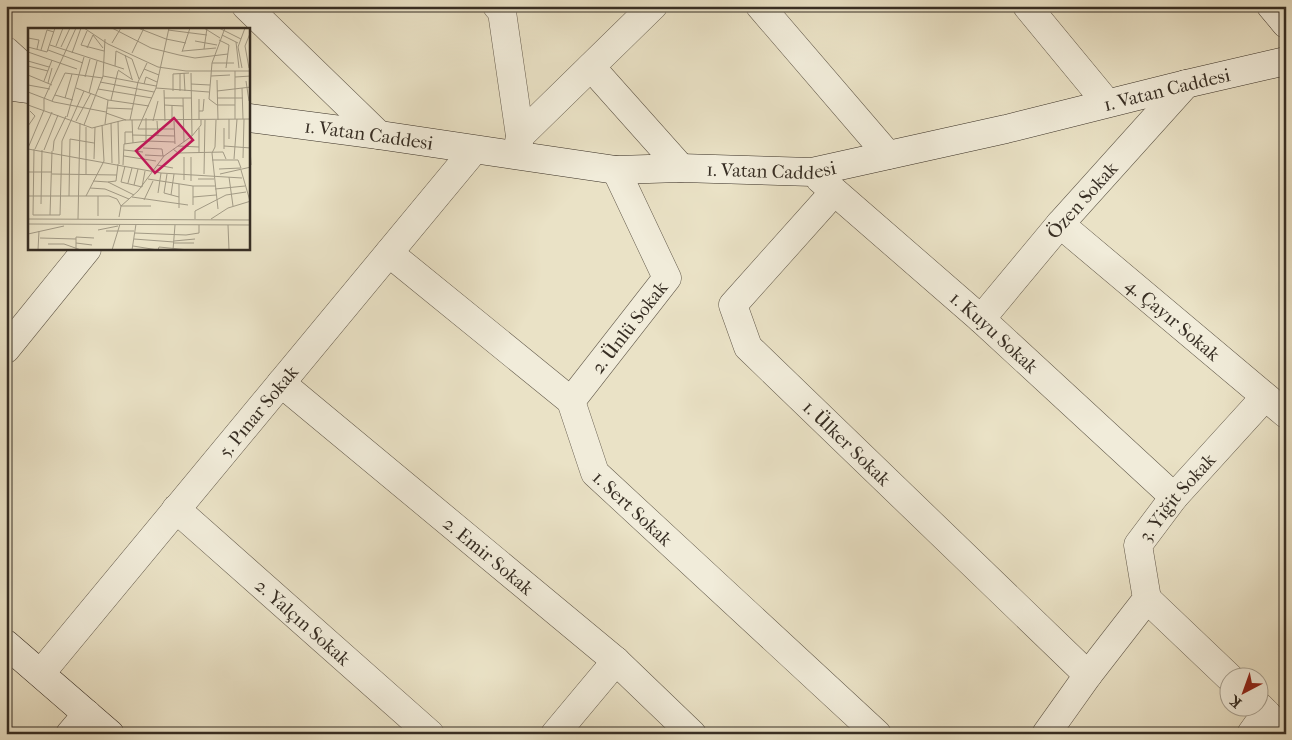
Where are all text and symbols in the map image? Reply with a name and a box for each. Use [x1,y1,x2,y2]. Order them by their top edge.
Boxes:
inset map [28,28,250,250]
street label: 1. Vatan Caddesi [1101,64,1233,116]
street label: 1. Vatan Caddesi [303,115,435,155]
street label: 1. Vatan Caddesi [706,157,838,184]
street label: Özen Sokak [1042,157,1123,244]
street label: 4. Çayır Sokak [1121,274,1224,366]
street label: 2. Ünlü Sokak [587,277,673,378]
street label: 1. Kuyu Sokak [945,287,1042,378]
street label: 5. Pınar Sokak [214,361,303,462]
street label: 1. Ülker Sokak [798,396,895,491]
street label: 3. Yiğit Sokak [1135,449,1220,546]
street label: 1. Sert Sokak [588,467,677,551]
street label: 2. Emir Sokak [439,512,538,600]
street label: 2. Yalçın Sokak [251,575,355,671]
north arrow [1220,668,1270,718]
text: K [1226,691,1245,711]

